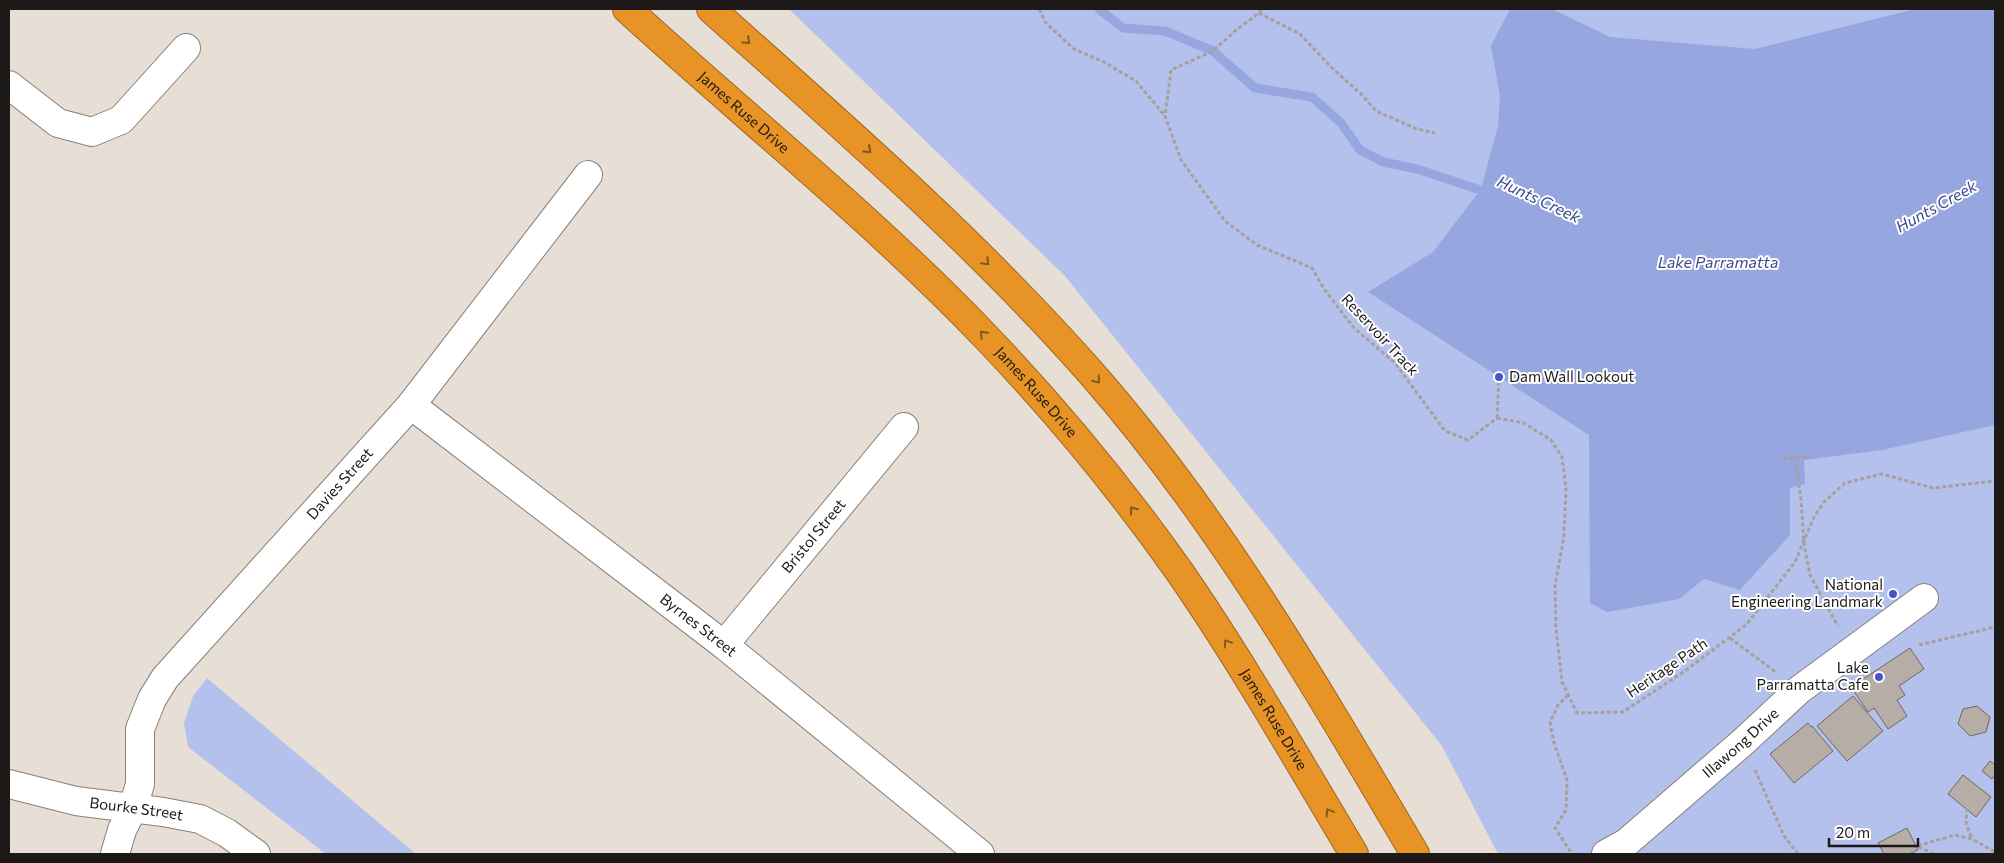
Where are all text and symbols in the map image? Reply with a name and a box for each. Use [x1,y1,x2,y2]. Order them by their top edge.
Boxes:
one-way arrow [742,35,751,44]
street label: James Ruse Drive [695,67,794,157]
one-way arrow [863,144,872,153]
water label: Hunts Creek [1495,171,1584,226]
water label: Hunts Creek [1892,175,1980,236]
water label: Lake Parramatta [1658,252,1778,271]
one-way arrow [980,256,989,265]
street label: Reservoir Track [1338,290,1423,379]
one-way arrow [979,330,988,339]
street label: James Ruse Drive [992,342,1082,441]
place label: Dam Wall Lookout [1509,367,1635,385]
marker: Dam Wall Lookout [1493,371,1505,383]
one-way arrow [1092,375,1101,384]
street label: Davies Street [302,444,376,523]
street label: Bristol Street [777,495,849,576]
one-way arrow [1130,506,1139,516]
place label: National Engineering Landmark [1731,575,1883,610]
marker: National Engineering Landmark [1887,588,1899,600]
street label: Byrnes Street [657,589,741,660]
street label: Heritage Path [1623,633,1710,701]
one-way arrow [1224,640,1233,649]
place label: Lake Parramatta Cafe [1757,658,1869,693]
street label: James Ruse Drive [1237,665,1312,773]
marker: Lake Parramatta Cafe [1873,671,1885,683]
street label: Illawong Drive [1698,704,1782,781]
street label: Bourke Street [89,793,185,824]
one-way arrow [1325,809,1335,818]
scale bar [1829,816,1918,848]
text: 20 m [1836,823,1870,841]

